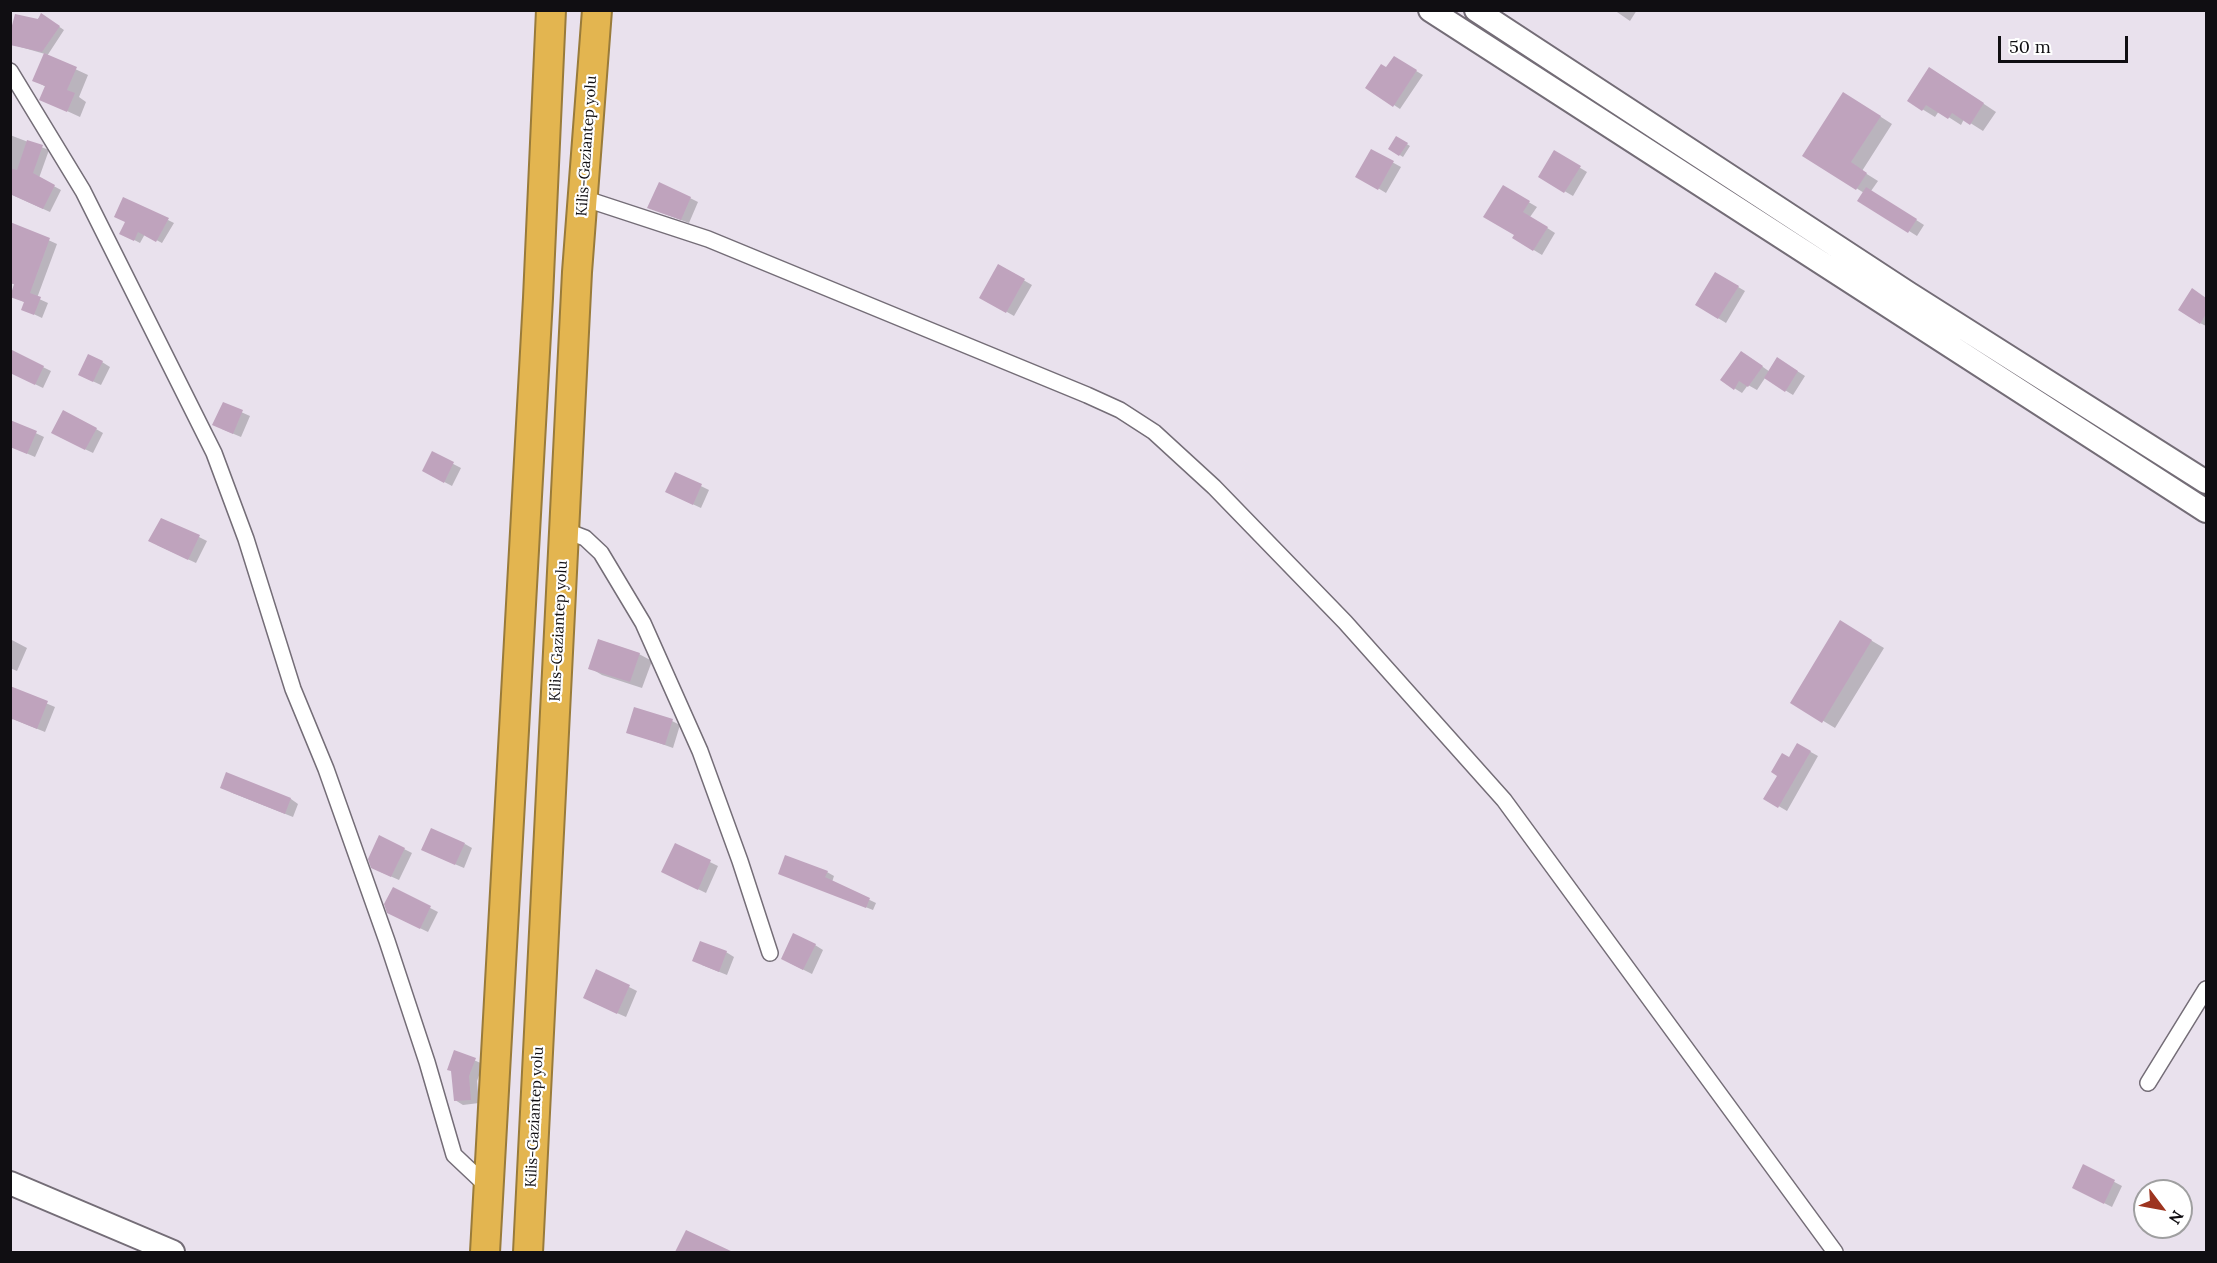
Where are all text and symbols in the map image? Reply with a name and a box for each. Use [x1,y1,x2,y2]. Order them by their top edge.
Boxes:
scale bar [2001,24,2132,62]
text: 50 m [2009,35,2051,58]
street label: Kilis-Gaziantep yolu [573,75,601,217]
street label: Kilis-Gaziantep yolu [546,560,572,702]
street label: Kilis-Gaziantep yolu [522,1046,548,1188]
north arrow [2133,1179,2193,1239]
text: N [2165,1207,2188,1228]

